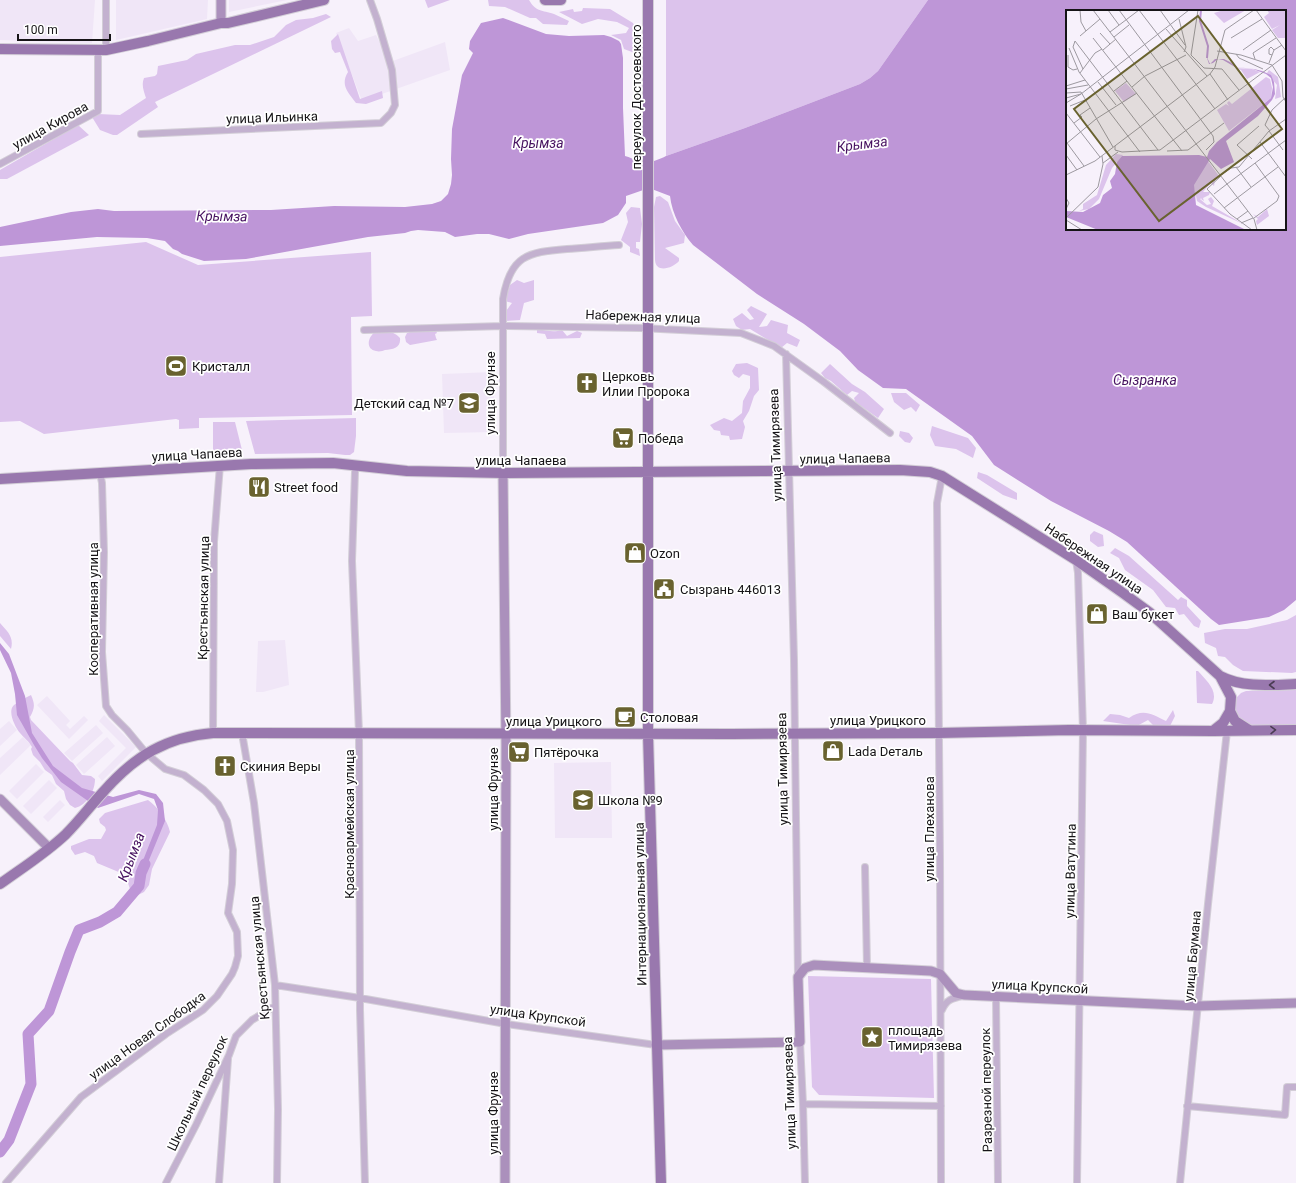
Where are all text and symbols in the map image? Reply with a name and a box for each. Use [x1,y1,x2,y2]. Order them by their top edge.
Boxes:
inset map [1066,10,1286,230]
scale bar [18,16,110,42]
text: 100 m [24,23,58,37]
street label: переулок Достоевского [629,24,644,170]
street label: улица Кирова [10,99,91,152]
street label: улица Ильинка [226,108,318,127]
water label: Крымза [836,133,888,155]
water label: Крымза [512,135,564,151]
water label: Крымза [196,208,248,224]
street label: Набережная улица [585,307,701,326]
street label: улица Фрунзе [483,351,498,435]
sports icon: Кристалл [163,353,189,379]
place label: Кристалл [192,359,250,374]
place label: Церковь Илии Пророка [602,369,690,399]
church icon: Церковь Илии Пророка [574,370,600,396]
water label: Сызранка [1113,372,1177,388]
street label: улица Тимирязева [766,388,785,502]
school or university icon: Детский сад №7 [456,390,482,416]
place label: Детский сад №7 [354,396,454,411]
supermarket icon: Победа [610,425,636,451]
place label: Победа [638,431,684,446]
street label: улица Чапаева [151,445,243,464]
street label: улица Чапаева [799,450,891,467]
street label: улица Чапаева [476,453,566,468]
restaurant icon: Street food [246,474,272,500]
place label: Street food [274,480,338,495]
street label: Набережная улица [1042,520,1146,597]
street label: Крестьянская улица [195,536,212,660]
shop icon: Ozon [622,540,648,566]
street label: Кооперативная улица [86,542,101,676]
place label: Ozon [650,546,680,561]
public building icon: Сызрань 446013 [651,576,677,602]
place label: Сызрань 446013 [680,582,781,597]
shop icon: Ваш букет [1084,601,1110,627]
place label: Ваш букет [1112,607,1174,622]
one-way arrow [1269,680,1275,689]
cafe icon: Столовая [612,704,638,730]
place label: Столовая [640,710,698,725]
street label: улица Тимирязева [774,712,791,826]
street label: улица Урицкого [830,713,926,728]
street label: улица Урицкого [506,714,602,729]
one-way arrow [1270,726,1276,734]
shop icon: Lada Dеталь [820,738,846,764]
supermarket icon: Пятёрочка [506,739,532,765]
place label: Lada Dеталь [848,744,923,759]
place label: Пятёрочка [534,745,599,760]
street label: улица Фрунзе [486,747,501,831]
street label: Красноармейская улица [342,749,357,899]
church icon: Скиния Веры [212,753,238,779]
place label: Скиния Веры [240,759,321,774]
street label: улица Плеханова [922,776,937,882]
school or university icon: Школа №9 [570,787,596,813]
place label: Школа №9 [598,793,663,808]
street label: Интернациональная улица [632,822,649,986]
street label: улица Ватутина [1062,823,1079,919]
water label: Крымза [114,830,148,884]
street label: Крестьянская улица [247,895,272,1020]
street label: улица Баумана [1181,910,1204,1002]
street label: улица Крупской [991,976,1089,997]
street label: улица Новая Слободка [86,988,208,1083]
street label: улица Крупской [489,1001,587,1030]
place label: площадь Тимирязева [888,1023,962,1053]
place icon: площадь Тимирязева [859,1024,885,1050]
street label: Разрезной переулок [978,1028,995,1152]
street label: Школьный переулок [164,1033,231,1153]
street label: улица Тимирязева [780,1036,799,1150]
street label: улица Фрунзе [486,1071,501,1155]

